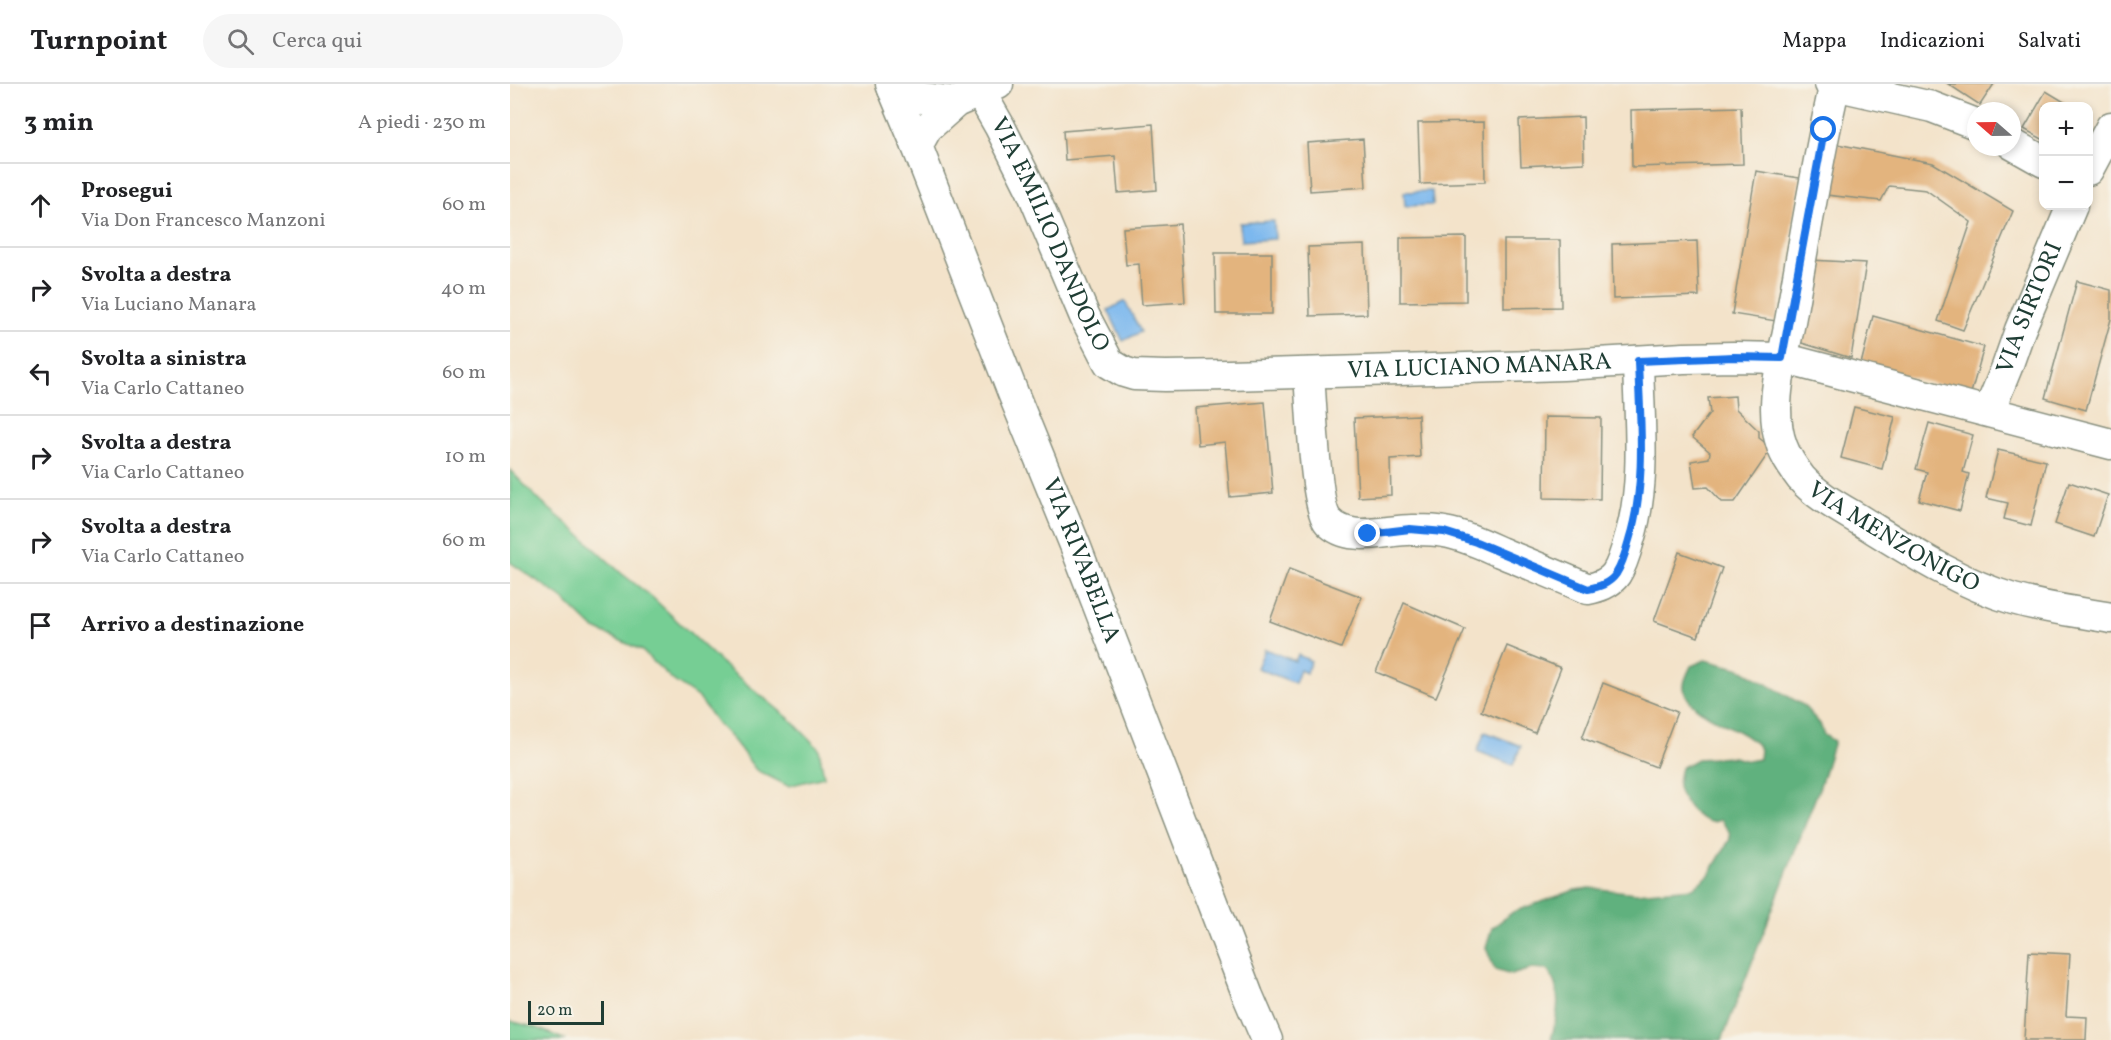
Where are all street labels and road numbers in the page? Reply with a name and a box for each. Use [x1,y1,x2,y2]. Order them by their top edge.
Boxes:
street label: VIA EMILIO DANDOLO [981,111,1117,358]
street label: VIA SIRTORI [1989,237,2072,379]
street label: VIA LUCIANO MANARA [1347,345,1613,388]
street label: VIA RIVABELLA [1032,473,1128,648]
street label: VIA MENZONIGO [1799,474,1985,602]

